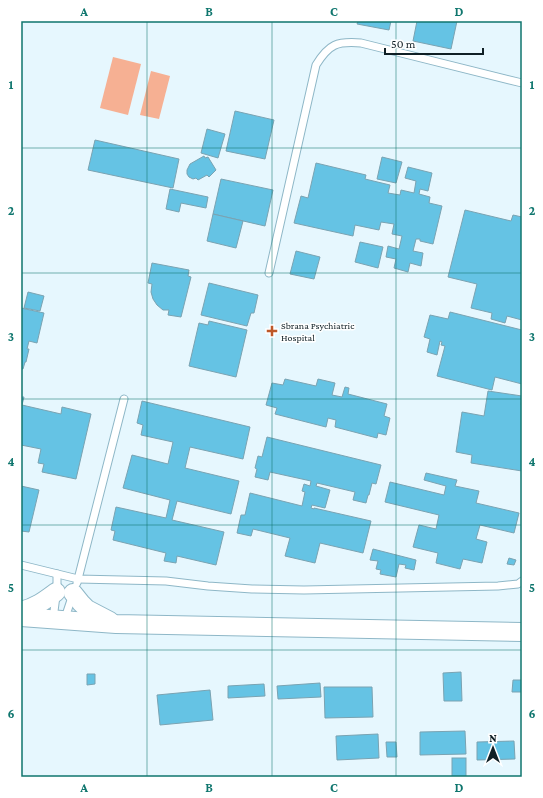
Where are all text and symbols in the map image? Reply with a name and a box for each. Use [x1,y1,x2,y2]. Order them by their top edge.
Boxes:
text: A [79,4,88,19]
text: B [205,4,213,19]
text: C [330,4,338,19]
text: D [455,4,464,19]
scale bar [385,30,483,56]
text: 50 m [391,37,416,51]
text: 1 [9,77,14,92]
text: 1 [530,77,535,92]
text: 2 [8,203,15,218]
text: 2 [529,203,536,218]
place label: Sbrana Psychiatric Hospital [281,320,355,343]
marker: Sbrana Psychiatric Hospital [266,325,278,337]
text: 3 [8,329,14,344]
text: 3 [529,329,535,344]
text: 4 [7,454,15,469]
text: 4 [528,454,536,469]
text: 5 [8,580,14,595]
text: 5 [529,580,535,595]
text: 6 [7,706,15,721]
text: 6 [528,706,536,721]
north arrow [473,728,513,768]
text: N [489,732,497,744]
text: A [79,780,88,795]
text: B [205,780,213,795]
text: C [330,780,338,795]
text: D [455,780,464,795]

